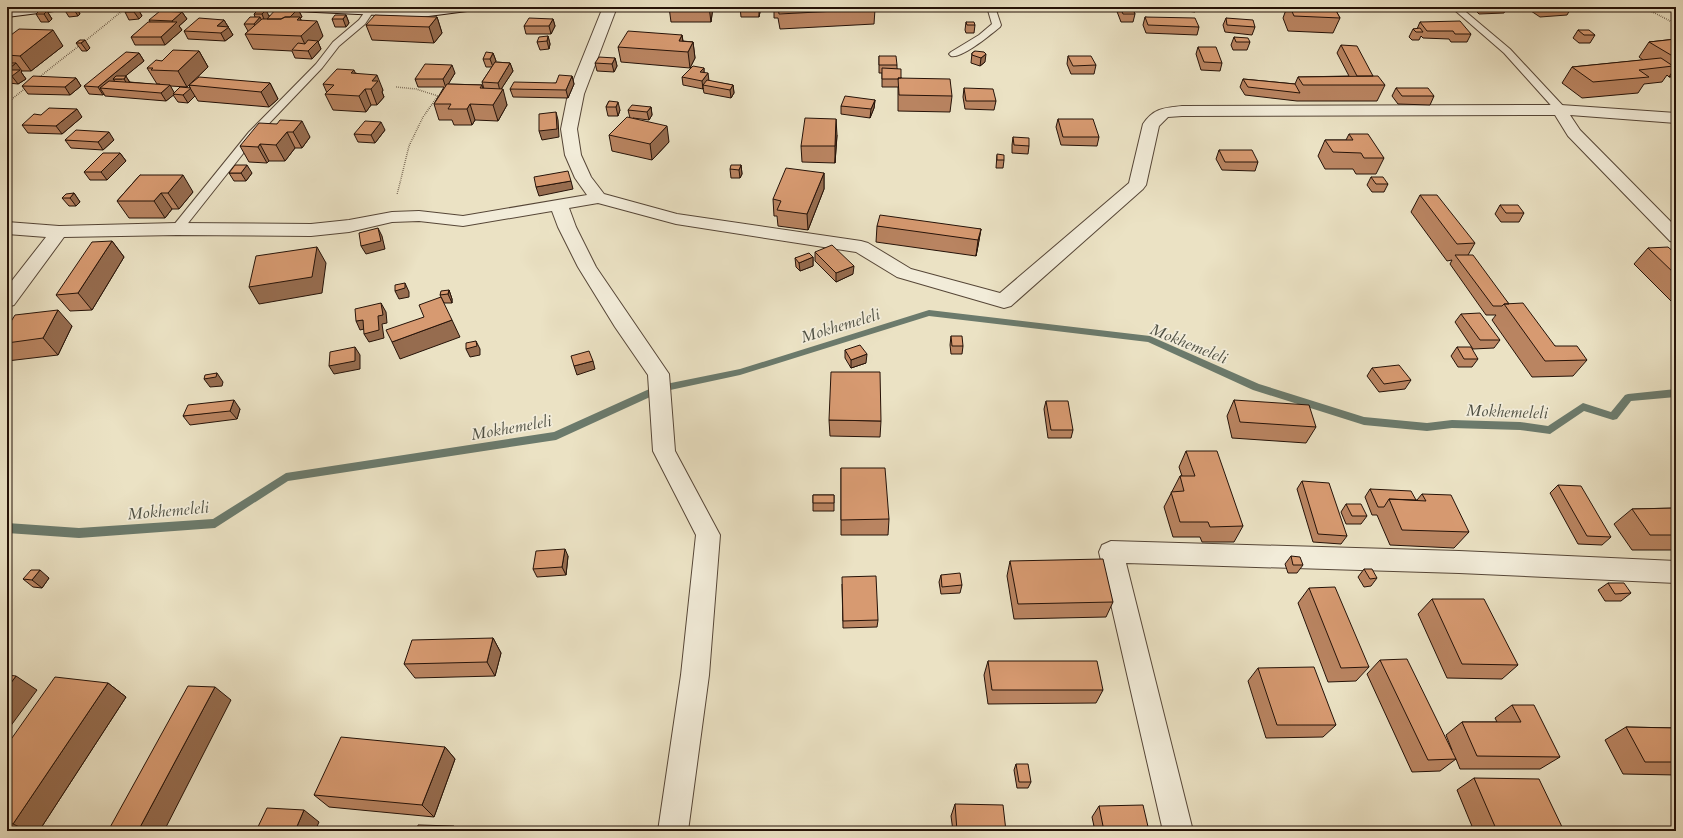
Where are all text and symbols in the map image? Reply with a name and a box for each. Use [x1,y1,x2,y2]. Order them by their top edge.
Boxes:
water label: Mokhemeleli [798,303,883,348]
water label: Mokhemeleli [1147,318,1231,370]
water label: Mokhemeleli [1466,400,1549,424]
water label: Mokhemeleli [469,410,554,446]
water label: Mokhemeleli [127,496,210,526]

